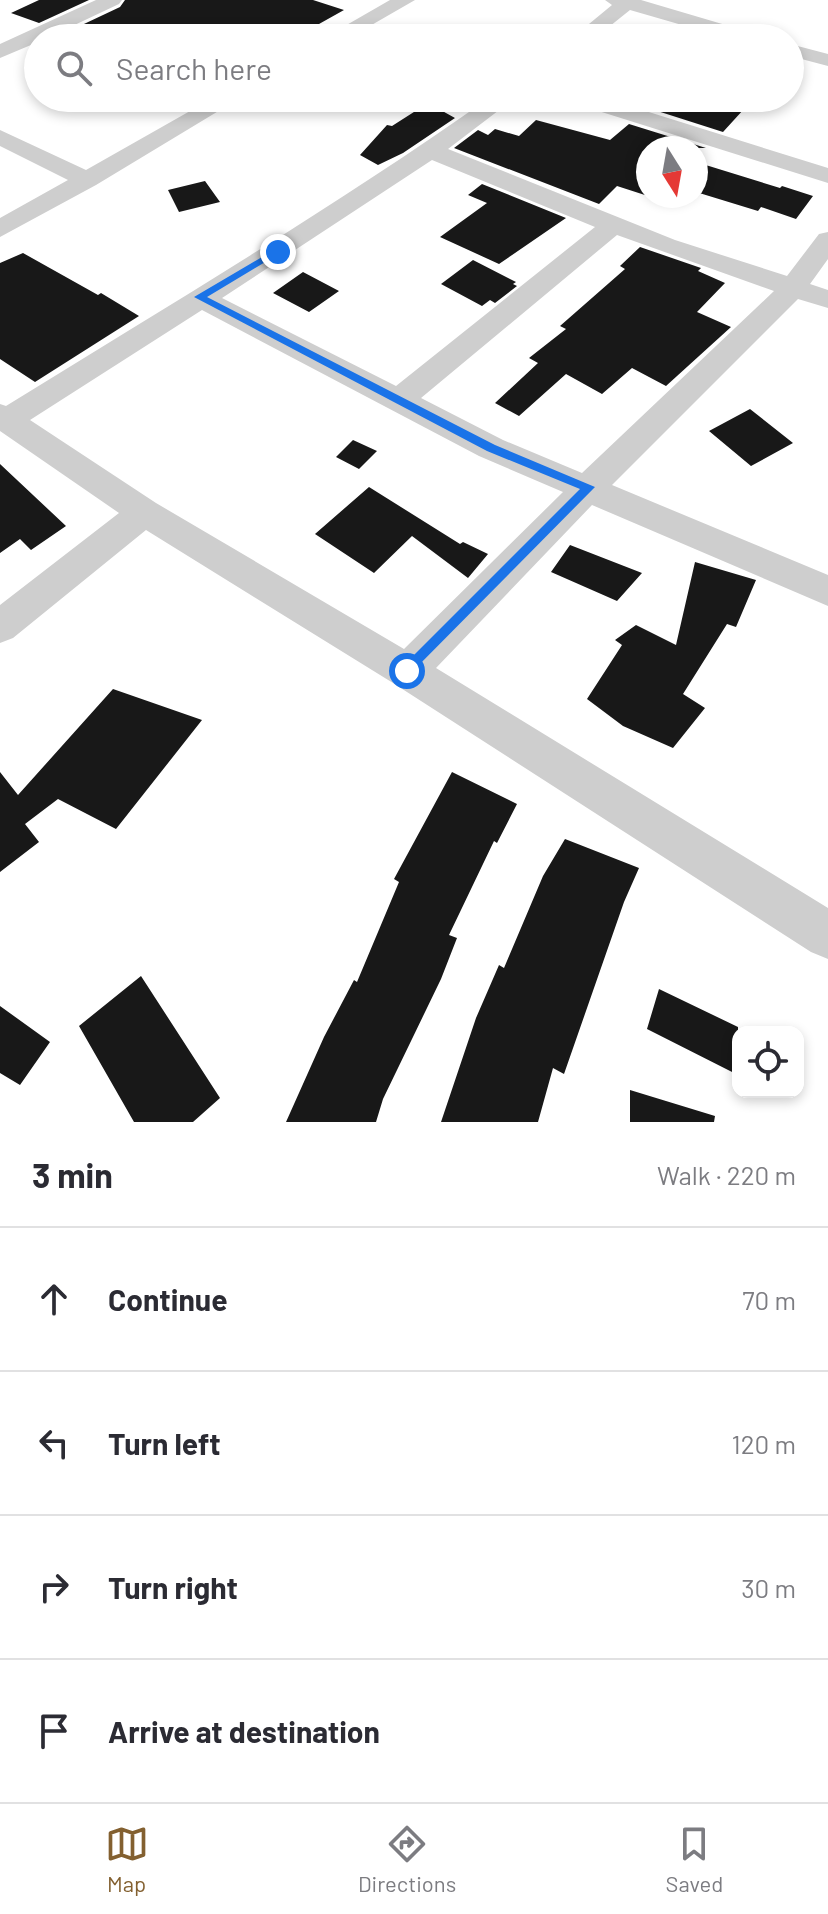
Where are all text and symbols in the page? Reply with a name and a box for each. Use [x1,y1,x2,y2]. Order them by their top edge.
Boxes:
search box [24,24,804,112]
icon: search [52,46,96,90]
text: Search here [116,50,272,86]
north arrow [636,136,708,208]
route end [260,234,296,270]
route start [389,653,425,689]
map controls [732,1026,804,1098]
button: locate [732,1026,804,1098]
text: 3 min [32,1154,113,1195]
text: Walk · 220 m [657,1159,796,1190]
icon: ahead [32,1277,76,1321]
text: Continue [108,1281,228,1317]
text: 70 m [742,1284,796,1315]
icon: left [32,1421,76,1465]
text: Turn left [108,1425,221,1461]
text: 120 m [732,1428,796,1459]
icon: right [32,1565,76,1609]
text: Turn right [108,1569,238,1605]
text: 30 m [741,1572,796,1603]
icon: arrive [32,1709,76,1753]
text: Arrive at destination [108,1713,380,1749]
tab: Map [105,1822,149,1896]
tab: Directions [358,1822,456,1896]
tab: Saved [666,1822,723,1896]

